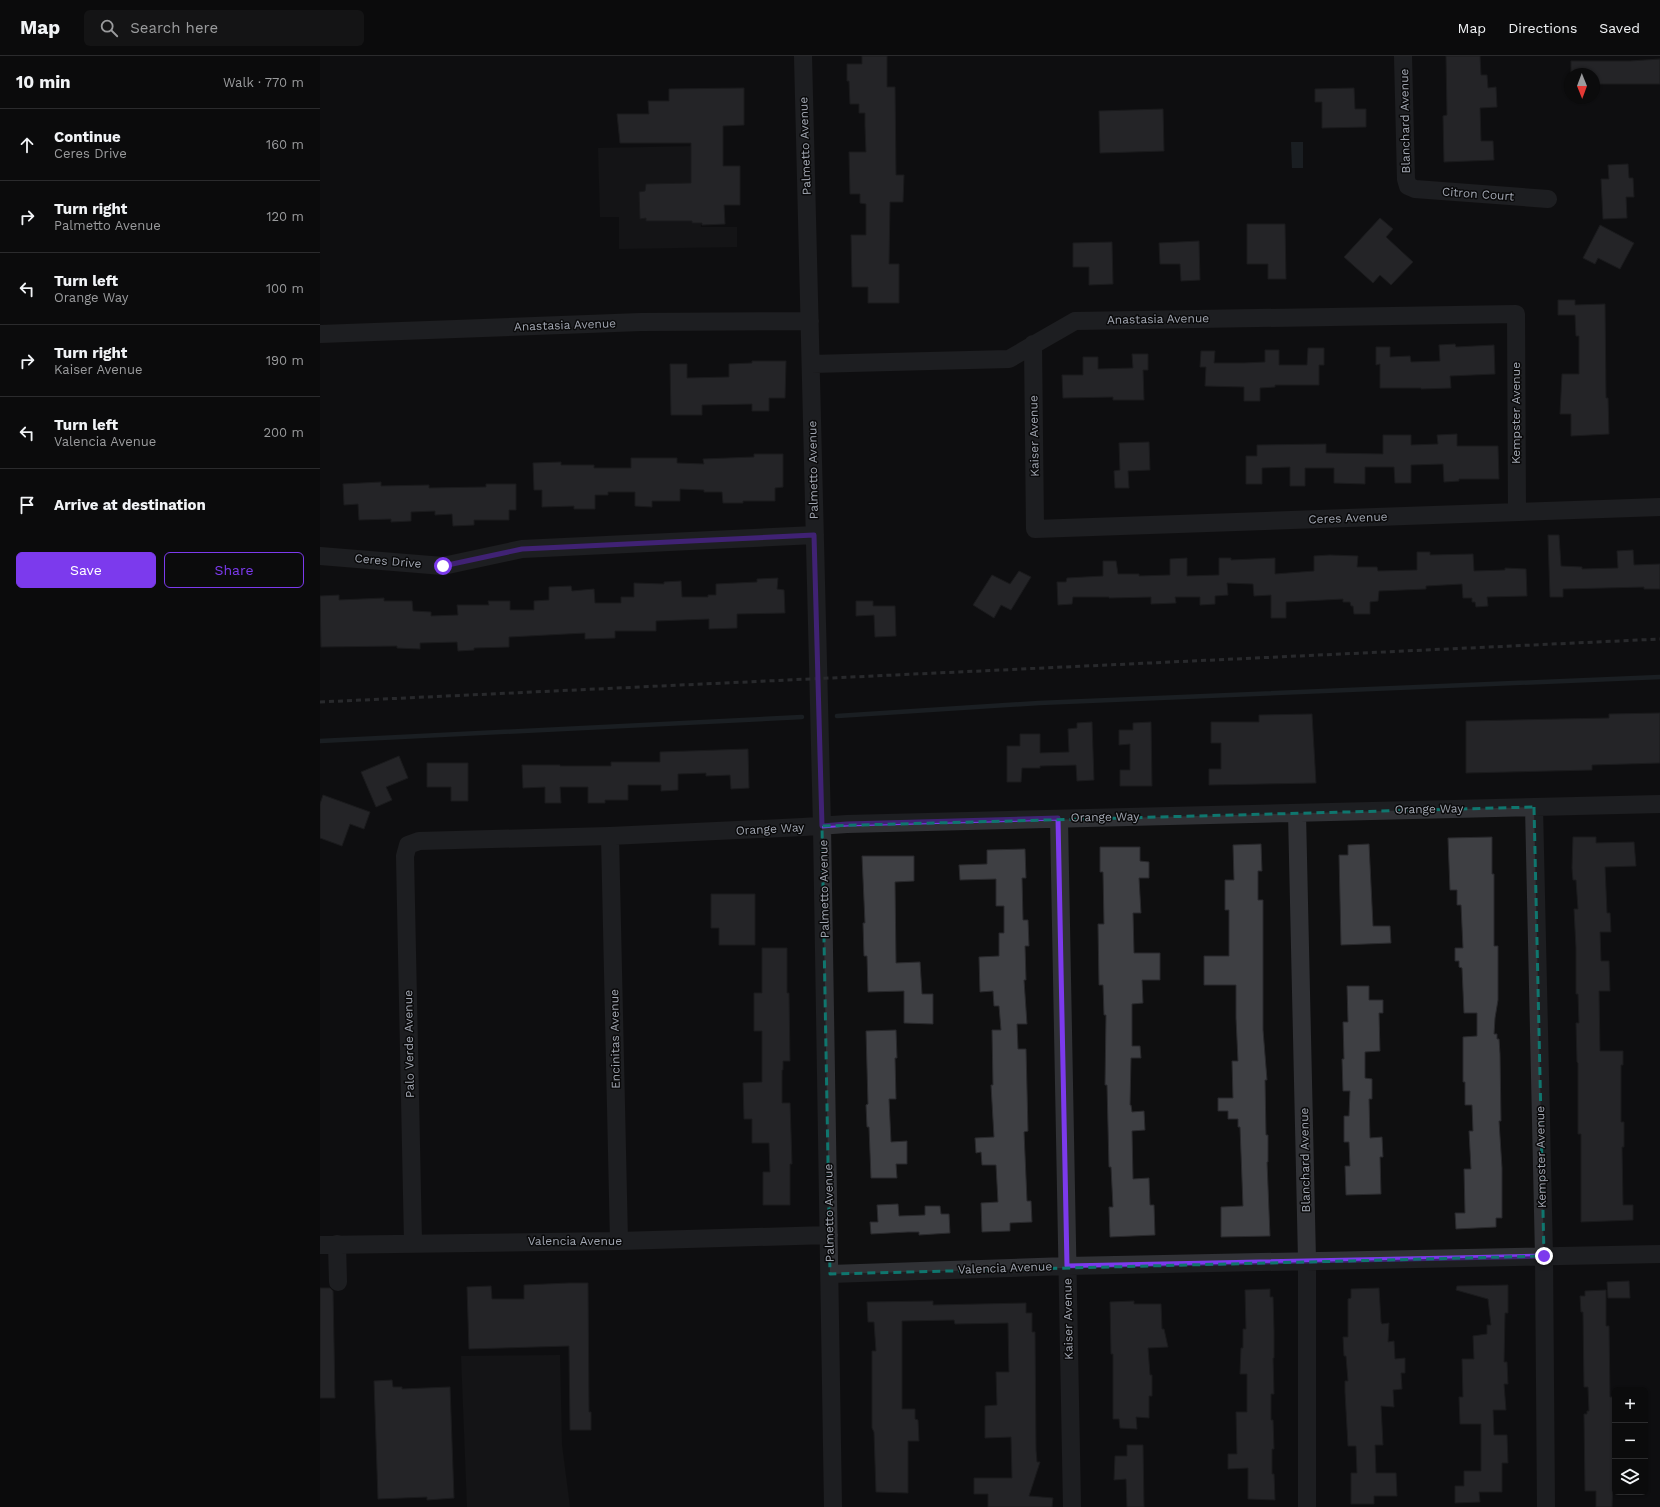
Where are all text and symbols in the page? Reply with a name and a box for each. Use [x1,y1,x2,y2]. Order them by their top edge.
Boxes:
search box [84,10,364,46]
text: Map [20,16,60,39]
icon: search [98,17,120,39]
text: Search here [130,19,218,37]
text: Map [1458,20,1486,36]
text: Directions [1508,20,1577,36]
text: Saved [1599,20,1640,36]
street label: Blanchard Avenue [1397,68,1413,174]
north arrow [1564,68,1600,104]
text: 10 min [16,72,71,92]
text: Walk · 770 m [223,75,304,90]
street label: Palmetto Avenue [796,96,814,195]
text: Continue [54,128,121,146]
icon: ahead [16,134,38,156]
text: 160 m [266,137,304,152]
text: Ceres Drive [54,146,127,161]
street label: Citron Court [1441,184,1515,204]
text: Turn right [54,200,127,218]
icon: right [16,206,38,228]
text: 120 m [266,209,304,224]
text: Palmetto Avenue [54,218,161,233]
text: Turn left [54,272,118,290]
icon: left [16,278,38,300]
text: 100 m [266,281,304,296]
text: Orange Way [54,290,128,305]
street label: Anastasia Avenue [1107,311,1209,327]
street label: Anastasia Avenue [514,316,616,334]
text: Turn right [54,344,127,362]
icon: right [16,350,38,372]
text: 190 m [266,353,304,368]
text: Kaiser Avenue [54,362,142,377]
street label: Kempster Avenue [1509,362,1523,464]
street label: Kaiser Avenue [1026,395,1042,477]
text: Turn left [54,416,118,434]
street label: Palmetto Avenue [805,421,821,519]
icon: left [16,422,38,444]
text: 200 m [263,425,304,440]
text: Valencia Avenue [54,434,156,449]
icon: arrive [16,494,38,516]
text: Arrive at destination [54,496,206,514]
street label: Ceres Avenue [1308,510,1388,526]
street label: Ceres Drive [354,551,422,571]
button: Save [16,552,156,588]
button: Share [164,552,304,588]
route start [434,557,452,575]
street label: Orange Way [1395,801,1464,817]
street label: Orange Way [1071,809,1140,825]
street label: Orange Way [735,820,805,838]
street label: Palmetto Avenue [816,840,832,938]
street label: Encinitas Avenue [607,989,623,1089]
street label: Palo Verde Avenue [401,990,417,1098]
street label: Kempster Avenue [1533,1106,1549,1208]
street label: Blanchard Avenue [1297,1107,1313,1213]
street label: Palmetto Avenue [821,1164,837,1262]
street label: Valencia Avenue [528,1234,622,1248]
route end [1535,1247,1553,1265]
street label: Valencia Avenue [958,1259,1052,1277]
street label: Kaiser Avenue [1060,1278,1076,1360]
map controls [1612,1387,1648,1495]
button: + [1612,1387,1648,1423]
button: − [1612,1423,1648,1459]
button: layers [1612,1459,1648,1495]

